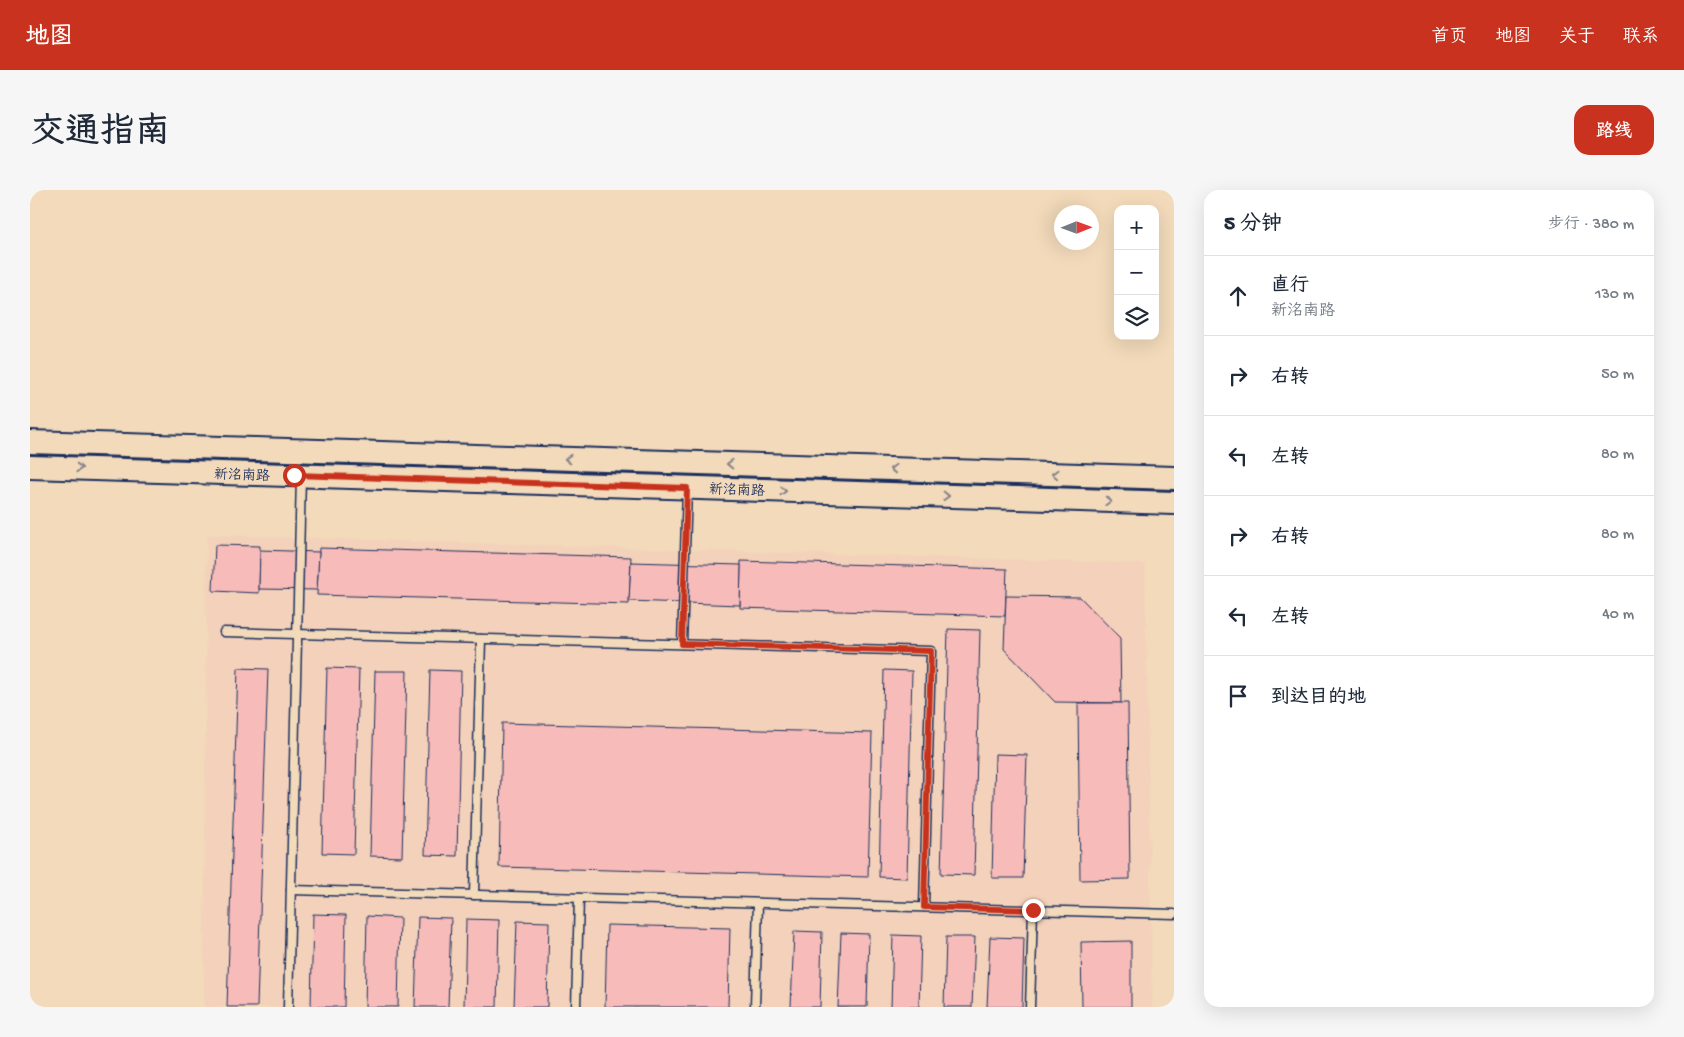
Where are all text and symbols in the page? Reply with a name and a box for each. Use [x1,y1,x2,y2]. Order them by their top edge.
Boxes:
text: 地图 [25,24,73,53]
text: 首页 [1431,27,1467,48]
text: 地图 [1495,27,1531,48]
text: 关于 [1559,27,1595,48]
text: 联系 [1623,27,1659,48]
button: 路线 [1574,105,1654,155]
text: 交通指南 [30,114,170,155]
north arrow [1054,205,1099,250]
map controls [1114,205,1159,340]
button: + [1114,205,1159,250]
text: 5 分钟 [1224,213,1282,238]
text: 步行 · 380 m [1548,216,1634,235]
button: − [1114,250,1159,295]
text: 直行 [1271,275,1309,298]
icon: ahead [1224,282,1252,310]
text: 130 m [1595,286,1634,305]
button: layers [1114,295,1159,340]
text: 新洺南路 [1271,303,1335,322]
icon: right [1224,362,1252,390]
text: 50 m [1601,366,1634,385]
text: 右转 [1271,367,1309,390]
icon: left [1224,442,1252,470]
text: 80 m [1601,446,1634,465]
text: 左转 [1271,447,1309,470]
one-way arrow [564,454,572,464]
one-way arrow [726,459,734,469]
one-way arrow [75,463,83,474]
route start [283,464,306,487]
one-way arrow [889,464,897,475]
street label: 新洺南路 [214,466,270,486]
one-way arrow [1051,469,1059,480]
street label: 新洺南路 [709,481,765,501]
one-way arrow [780,485,788,496]
one-way arrow [942,491,950,501]
one-way arrow [1104,496,1112,506]
icon: right [1224,522,1252,550]
text: 80 m [1601,526,1634,545]
text: 右转 [1271,527,1309,550]
icon: left [1224,602,1252,630]
text: 40 m [1602,606,1634,625]
text: 左转 [1271,607,1309,630]
icon: arrive [1224,682,1252,710]
text: 到达目的地 [1271,687,1366,710]
route end [1022,899,1045,922]

